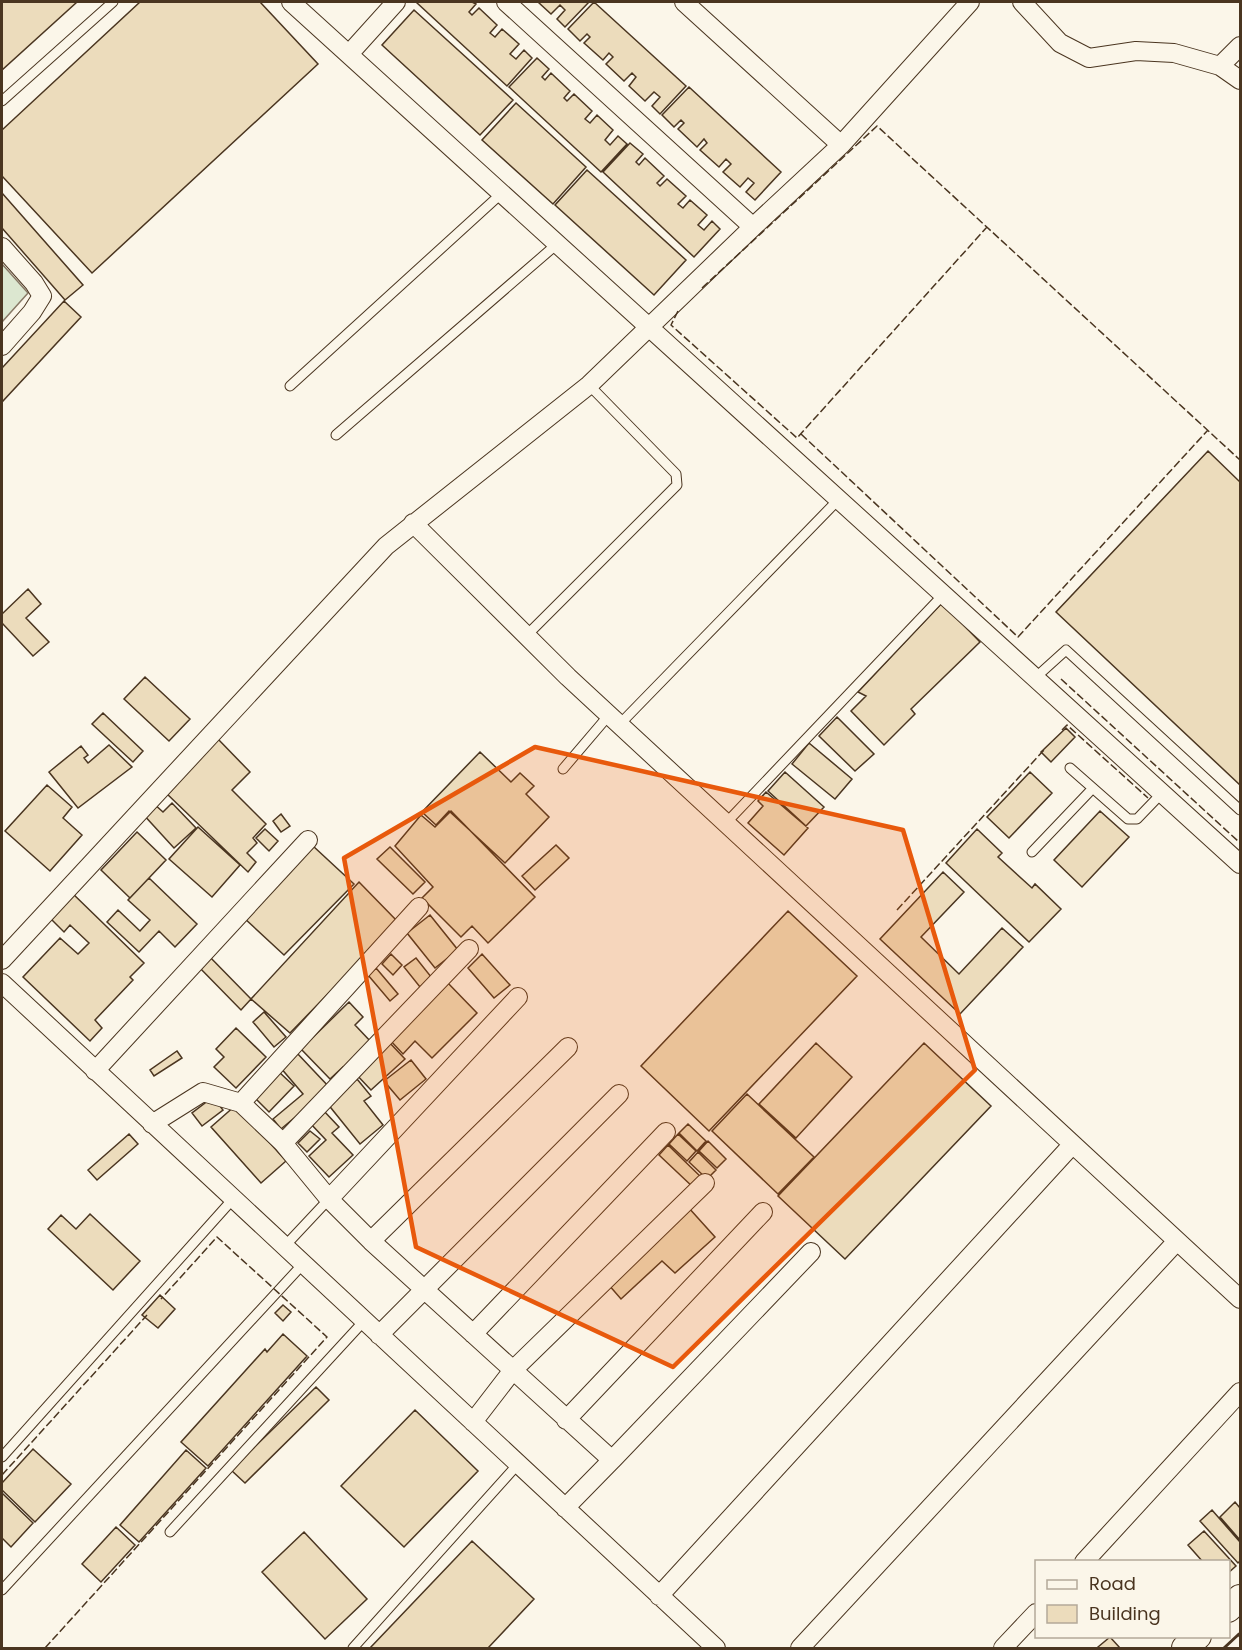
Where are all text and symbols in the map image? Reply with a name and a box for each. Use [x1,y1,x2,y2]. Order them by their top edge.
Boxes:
legend [1035,1560,1230,1638]
text: Road [1089,1571,1136,1596]
text: Building [1089,1601,1161,1626]

